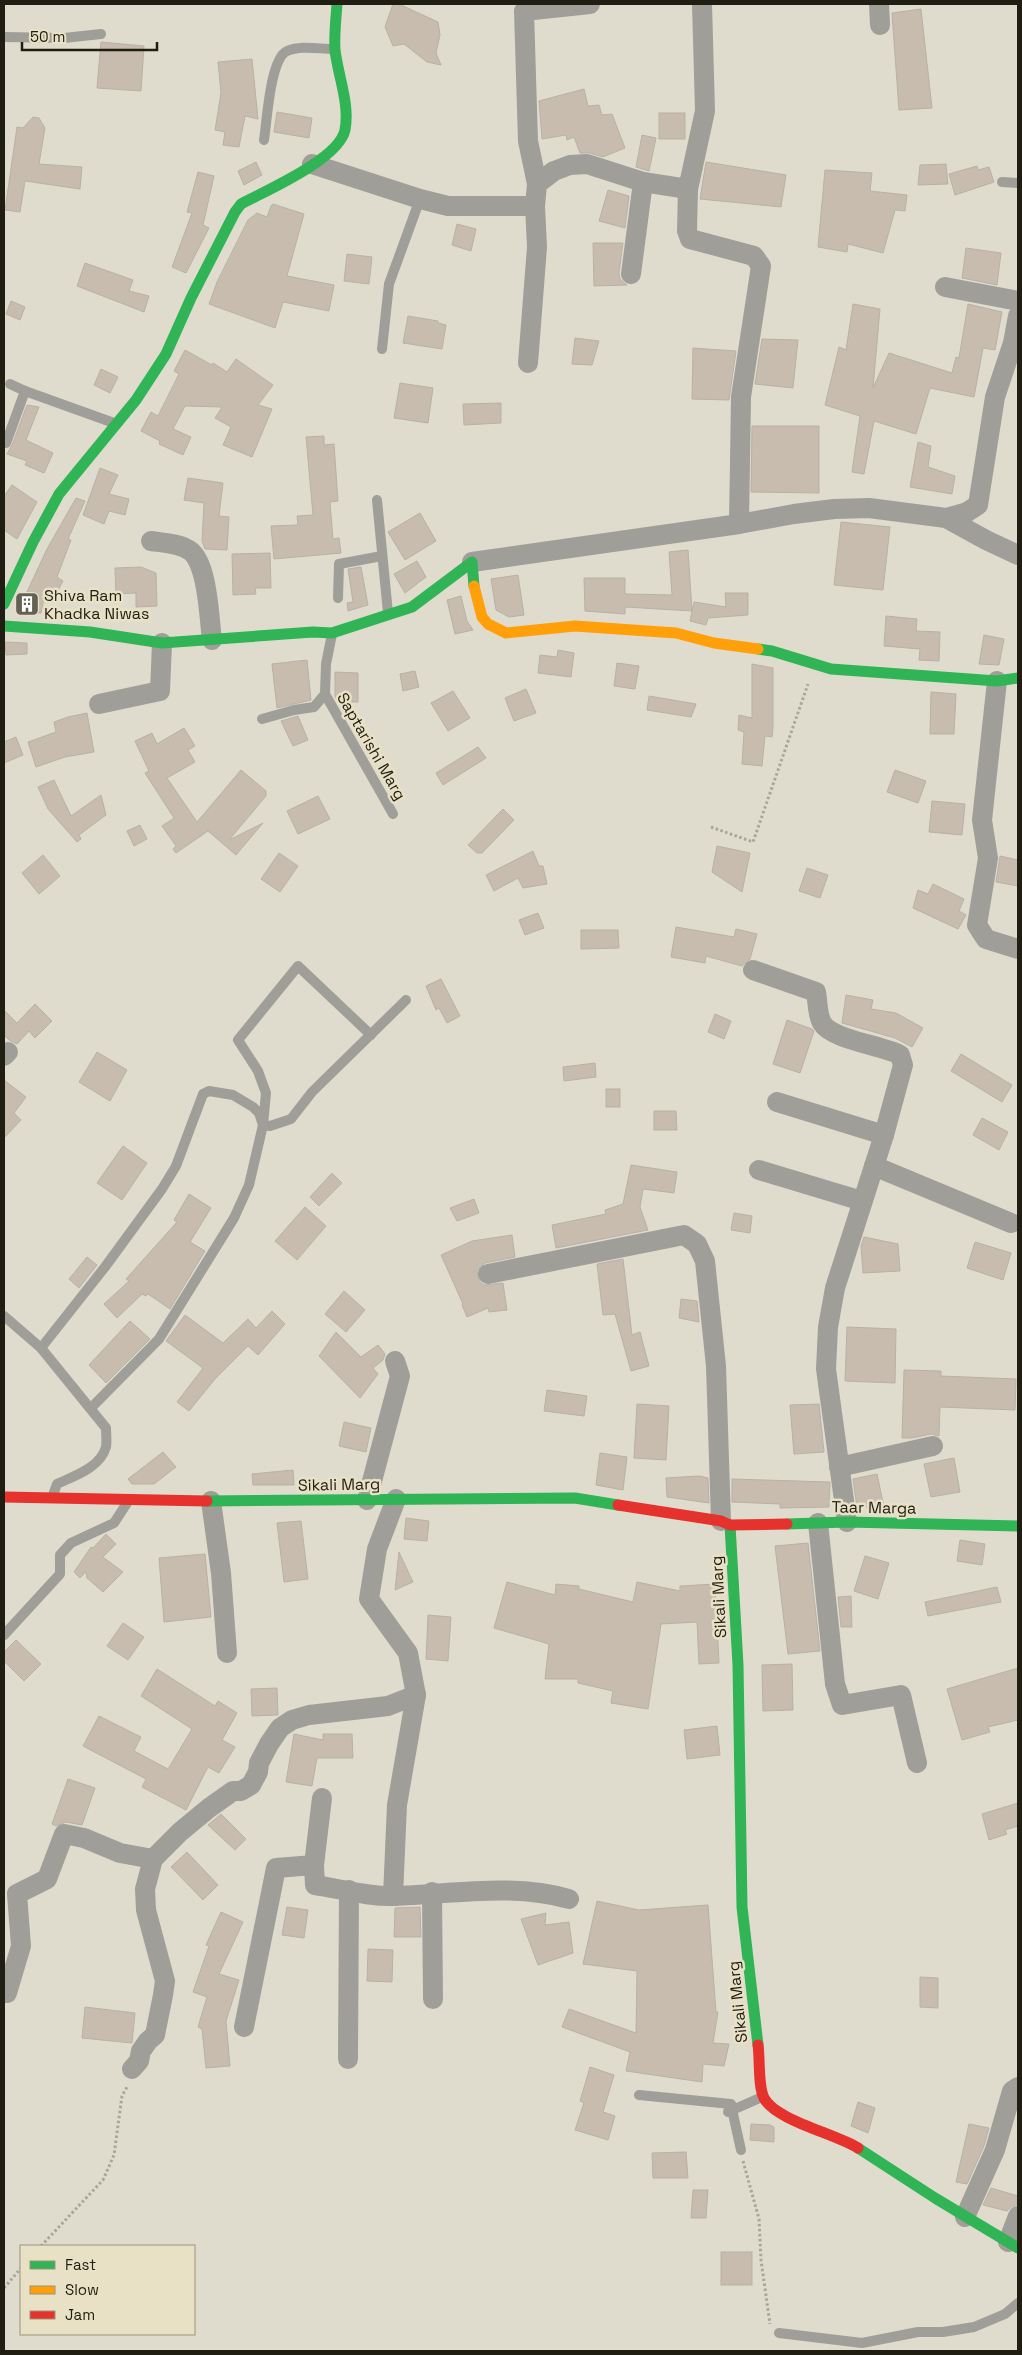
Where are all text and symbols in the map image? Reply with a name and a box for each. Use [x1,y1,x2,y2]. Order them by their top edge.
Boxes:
scale bar [22,20,158,52]
text: 50 m [30,27,65,46]
place label: Shiva Ram Khadka Niwas [44,585,149,624]
building icon: Shiva Ram Khadka Niwas [14,591,40,617]
street label: Saptarishi Marg [332,689,411,804]
street label: Sikali Marg [298,1473,380,1496]
street label: Taar Marga [831,1496,917,1519]
street label: Sikali Marg [706,1555,731,1639]
street label: Sikali Marg [723,1960,752,2044]
legend [20,2245,195,2335]
text: Fast [65,2255,96,2274]
text: Slow [65,2280,99,2299]
text: Jam [65,2305,95,2324]

